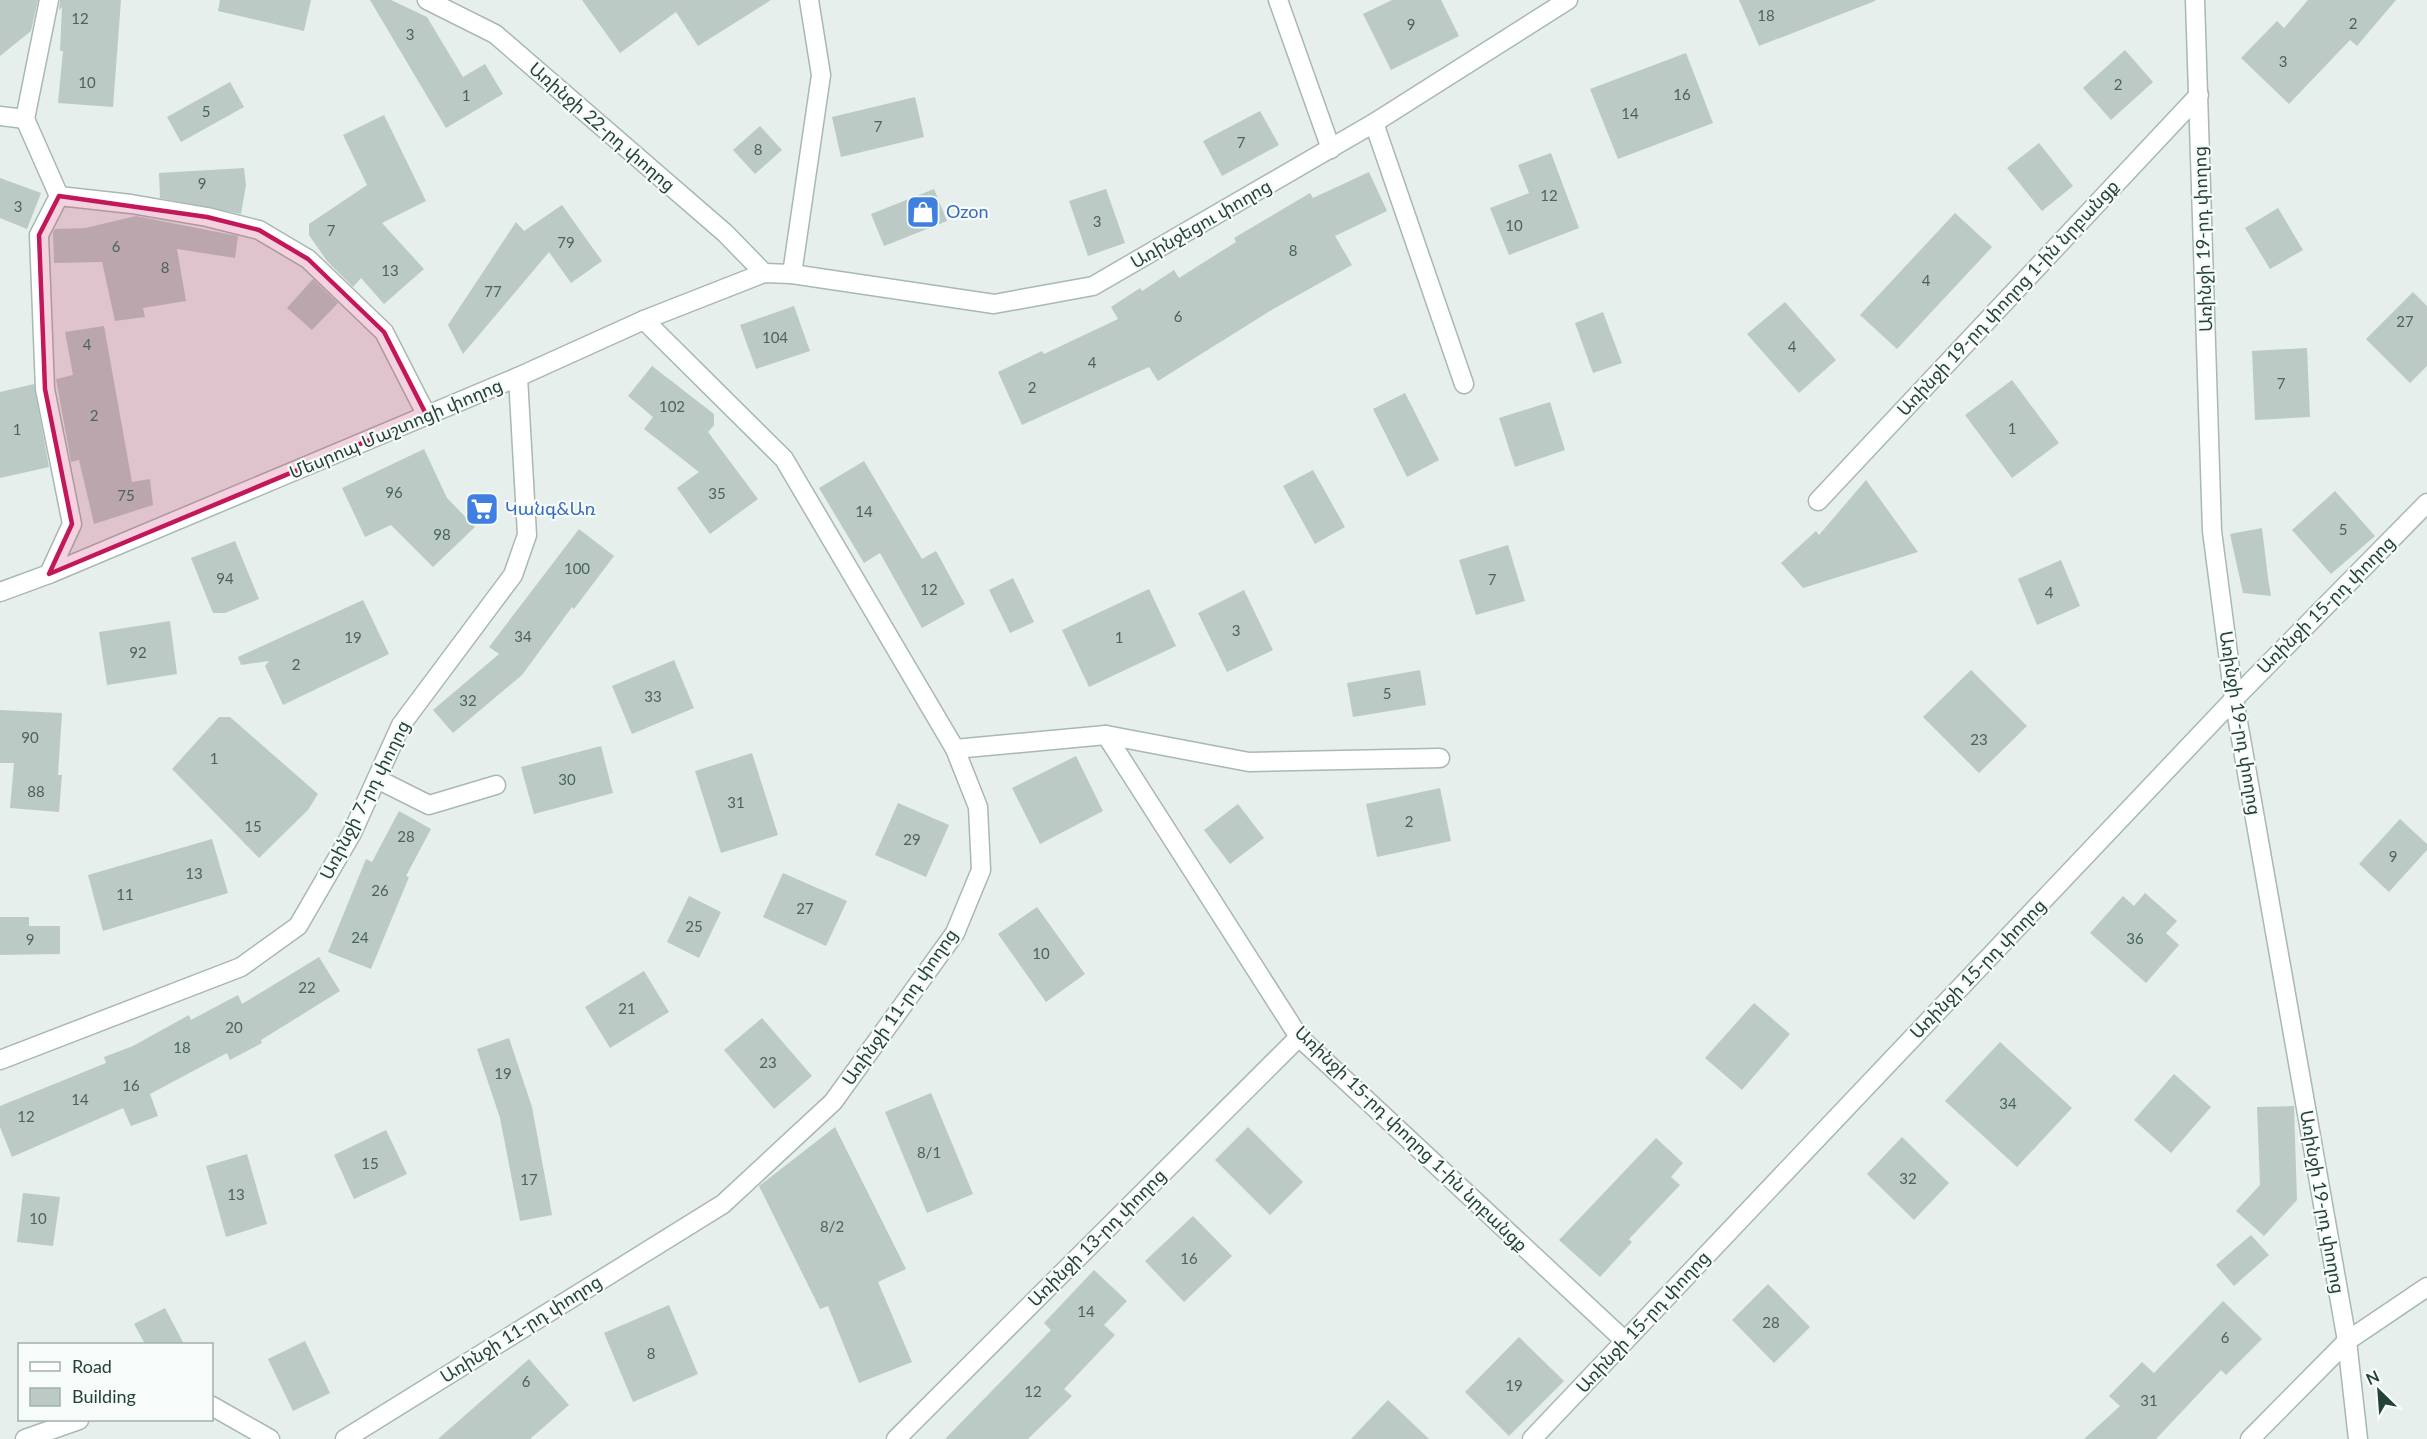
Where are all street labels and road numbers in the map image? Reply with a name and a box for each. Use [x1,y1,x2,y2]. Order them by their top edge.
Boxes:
street label: Առինջի 22-րդ փողոց [525,57,680,196]
street label: Առինջի 19-րդ փողոց [2188,146,2216,332]
street label: Առինջեցու փողոց [1126,174,1275,272]
street label: Առինջի 19-րդ փողոց 1-ին նրբանցք [1892,175,2123,420]
street label: Մեսրոպ Մաշտոցի փողոց [286,373,506,483]
street label: Առինջի 15-րդ փողոց [2252,531,2399,678]
street label: Առինջի 19-րդ փողոց [2216,629,2266,816]
street label: Առինջի 7-րդ փողոց [314,716,414,883]
street label: Առինջի 15-րդ փողոց [1905,894,2050,1043]
street label: Առինջի 11-րդ փողոց [837,924,962,1089]
street label: Առինջի 15-րդ փողոց 1-ին նրբանցք [1291,1021,1533,1256]
street label: Առինջի 19-րդ փողոց [2296,1108,2350,1295]
street label: Առինջի 13-րդ փողոց [1023,1164,1170,1311]
street label: Առինջի 15-րդ փողոց [1571,1246,1714,1397]
street label: Առինջի 11-րդ փողոց [436,1270,605,1387]

